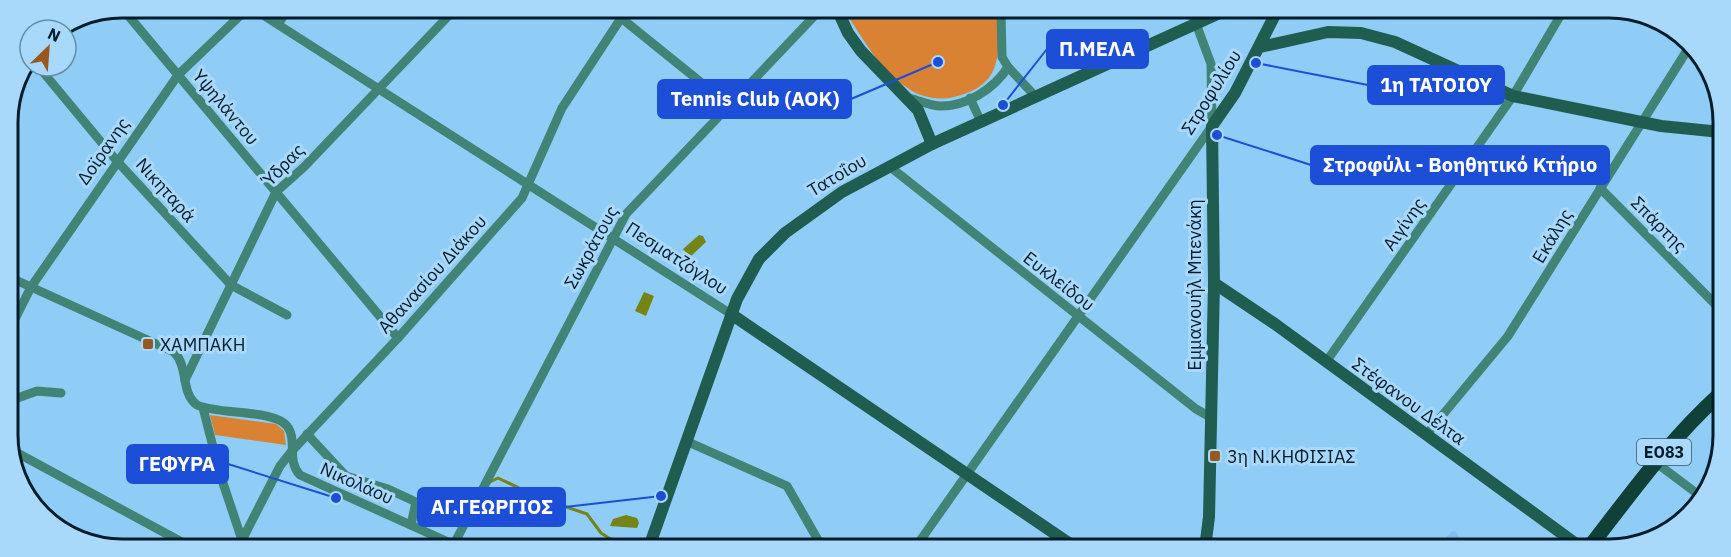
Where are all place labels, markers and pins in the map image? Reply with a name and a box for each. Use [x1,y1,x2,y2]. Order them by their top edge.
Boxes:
callout: Π.ΜΕΛΑ [1047,30,1148,68]
callout: 1η ΤΑΤΟΙΟΥ [1368,66,1504,104]
callout: Tennis Club (AOK) [658,80,851,118]
callout: Στροφύλι - Βοηθητικό Κτήριο [1311,146,1609,184]
place label: ΧΑΜΠΑΚΗ [160,333,245,356]
marker: ΧΑΜΠΑΚΗ [141,337,155,351]
callout: ΓΕΦΥΡΑ [127,445,228,483]
place label: 3η Ν.ΚΗΦΙΣΙΑΣ [1227,445,1356,468]
marker: 3η Ν.ΚΗΦΙΣΙΑΣ [1208,449,1222,463]
callout: ΑΓ.ΓΕΩΡΓΙΟΣ [418,488,565,526]

